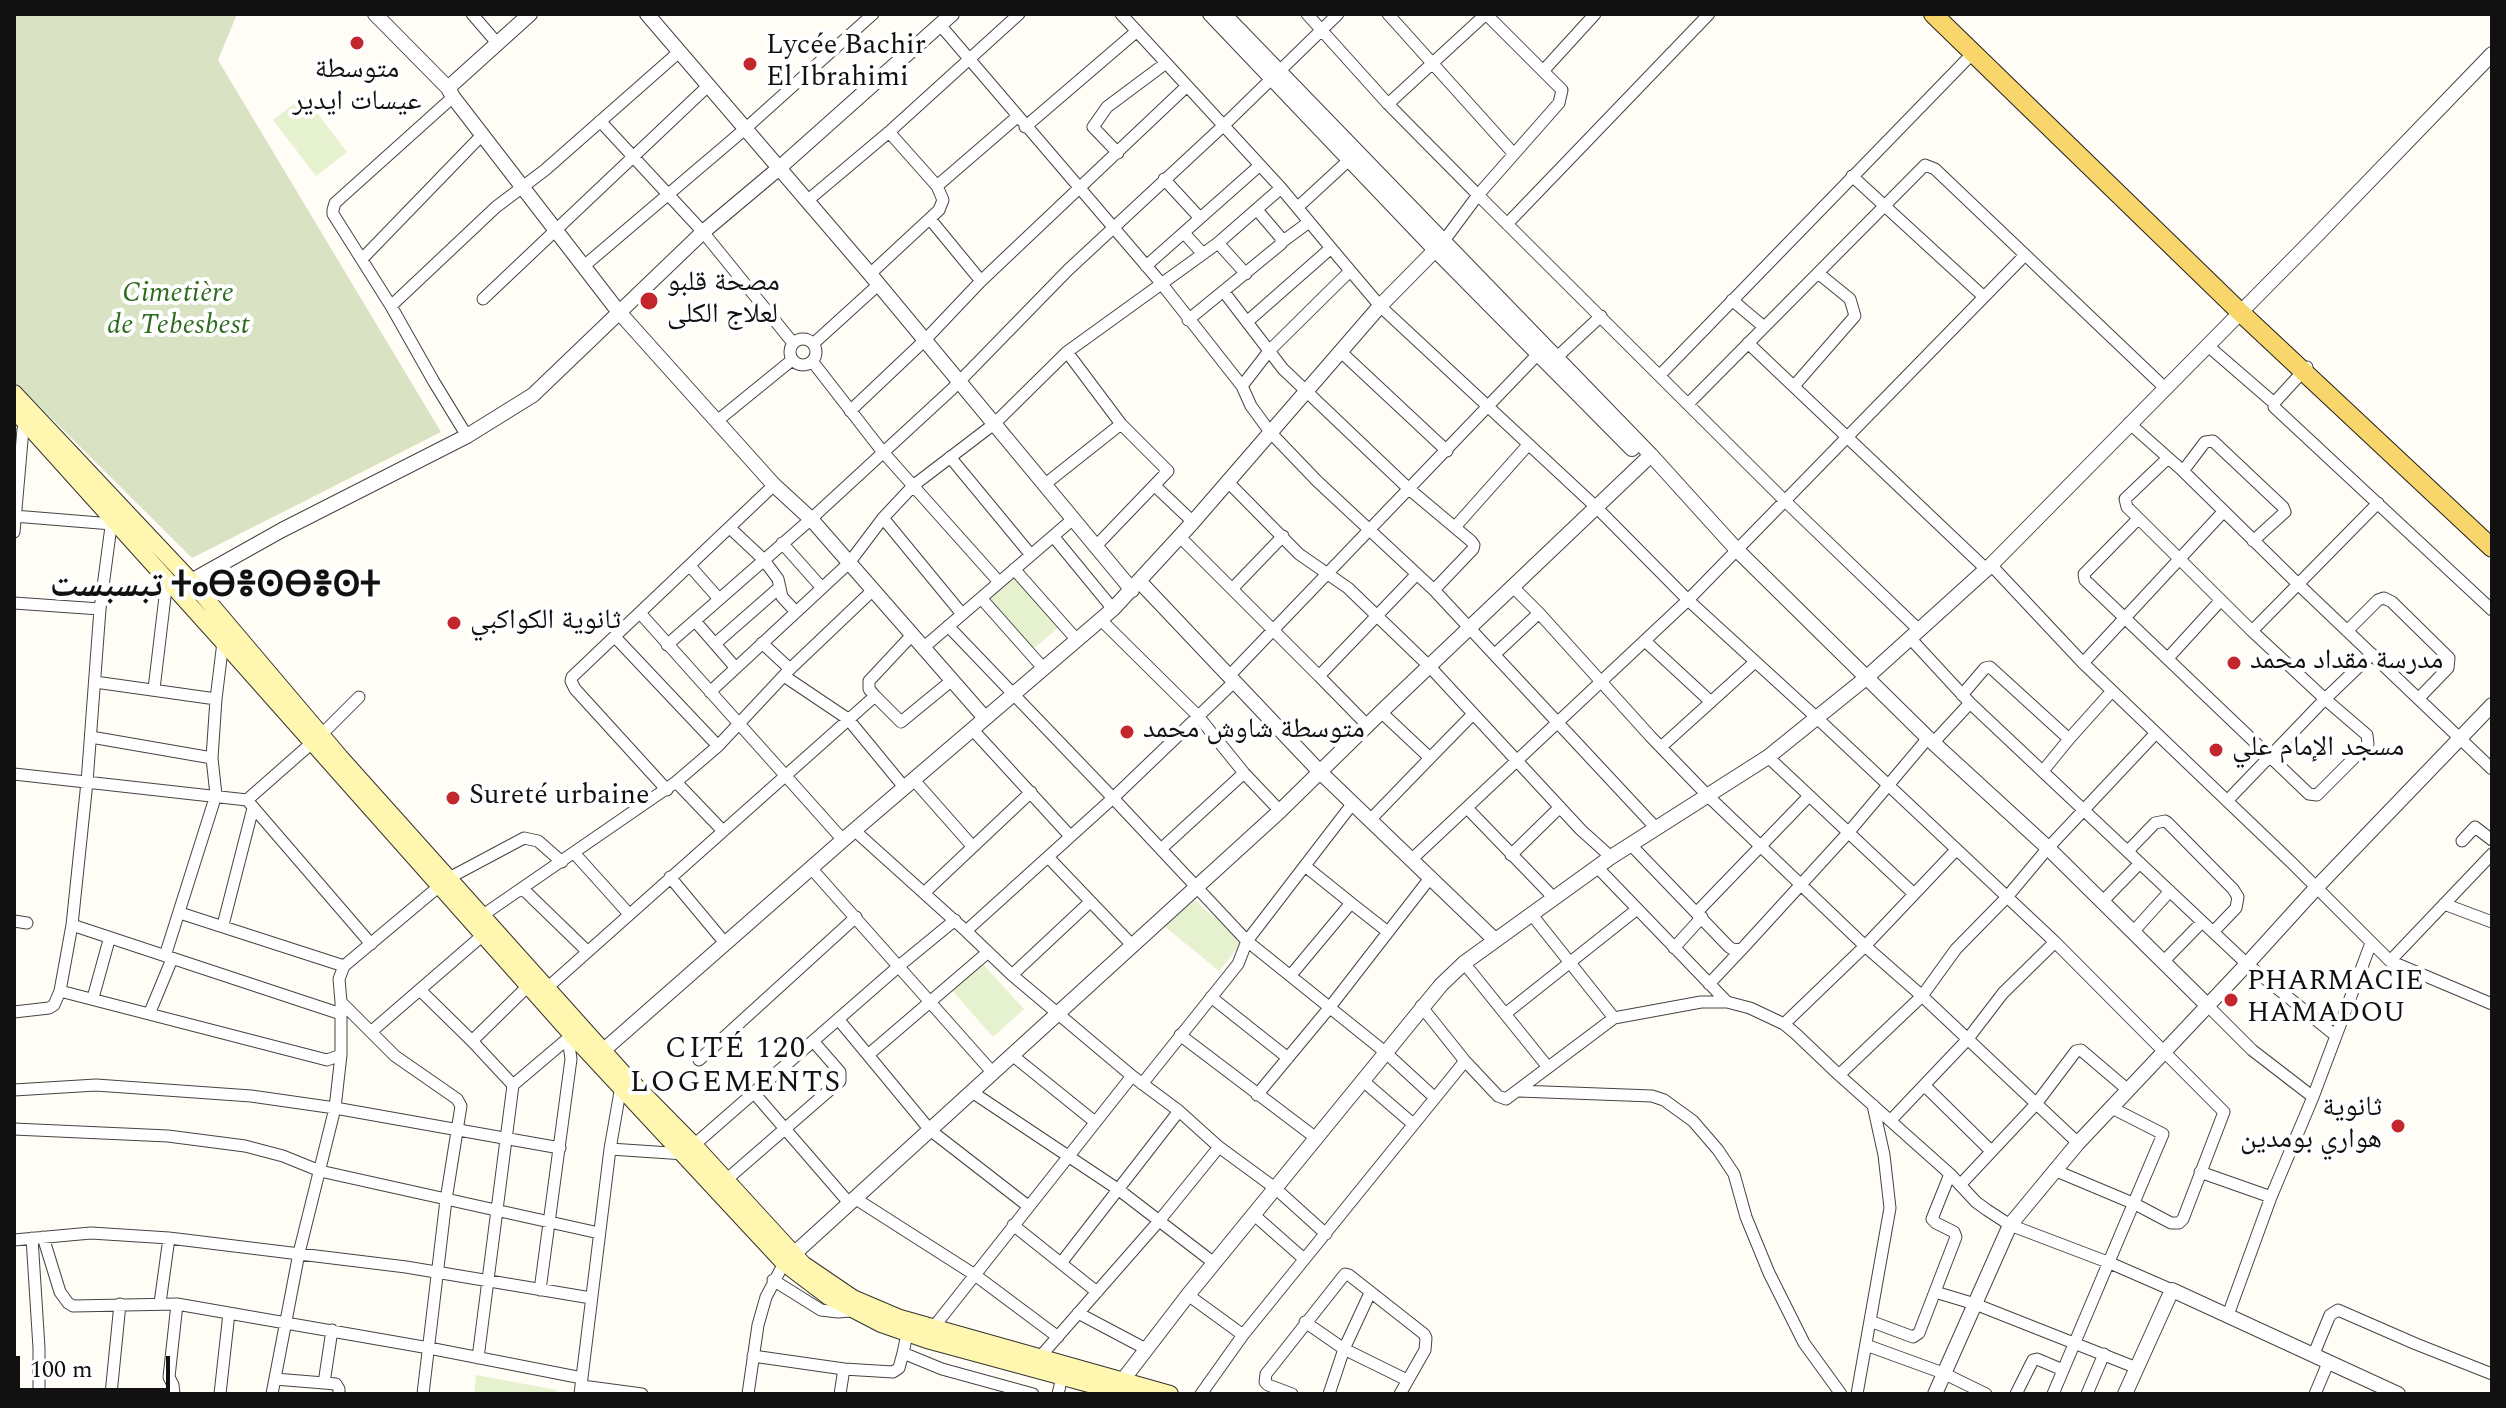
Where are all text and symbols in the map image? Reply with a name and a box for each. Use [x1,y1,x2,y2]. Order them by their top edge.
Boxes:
place label: Lycée Bachir El Ibrahimi [766,31,926,97]
marker: متوسطة عيسات ايدير [348,34,366,52]
place label: متوسطة عيسات ايدير [293,55,421,121]
marker: Lycée Bachir El Ibrahimi [741,55,759,73]
place label: مصحة قلبو لعلاج الكلى [667,268,780,334]
park label: Cimetière de Tebesbest [107,279,249,345]
marker: مصحة قلبو لعلاج الكلى [638,290,660,312]
district label: تبسبست ⵜⴰⴱⴻⵙⴱⴻⵙⵜ [50,567,380,611]
place label: ثانوية الكواكبي [470,606,621,640]
marker: ثانوية الكواكبي [445,614,463,632]
place label: مدرسة مقداد محمد [2250,646,2443,680]
marker: مدرسة مقداد محمد [2225,654,2243,672]
place label: متوسطة شاوش محمد [1143,715,1365,749]
marker: متوسطة شاوش محمد [1118,723,1136,741]
place label: مسجد الإمام علي [2232,733,2404,767]
marker: مسجد الإمام علي [2207,741,2225,759]
place label: Sureté urbaine [469,781,650,815]
marker: Sureté urbaine [444,789,462,807]
place label: PHARMACIE HAMADOU [2247,967,2424,1033]
marker: PHARMACIE HAMADOU [2222,991,2240,1009]
district label: CITÉ 120 LOGEMENTS [630,1033,842,1104]
place label: ثانوية هواري بومدين [2240,1093,2382,1159]
marker: ثانوية هواري بومدين [2389,1117,2407,1135]
scale bar [20,1340,174,1390]
text: 100 m [30,1352,93,1388]

